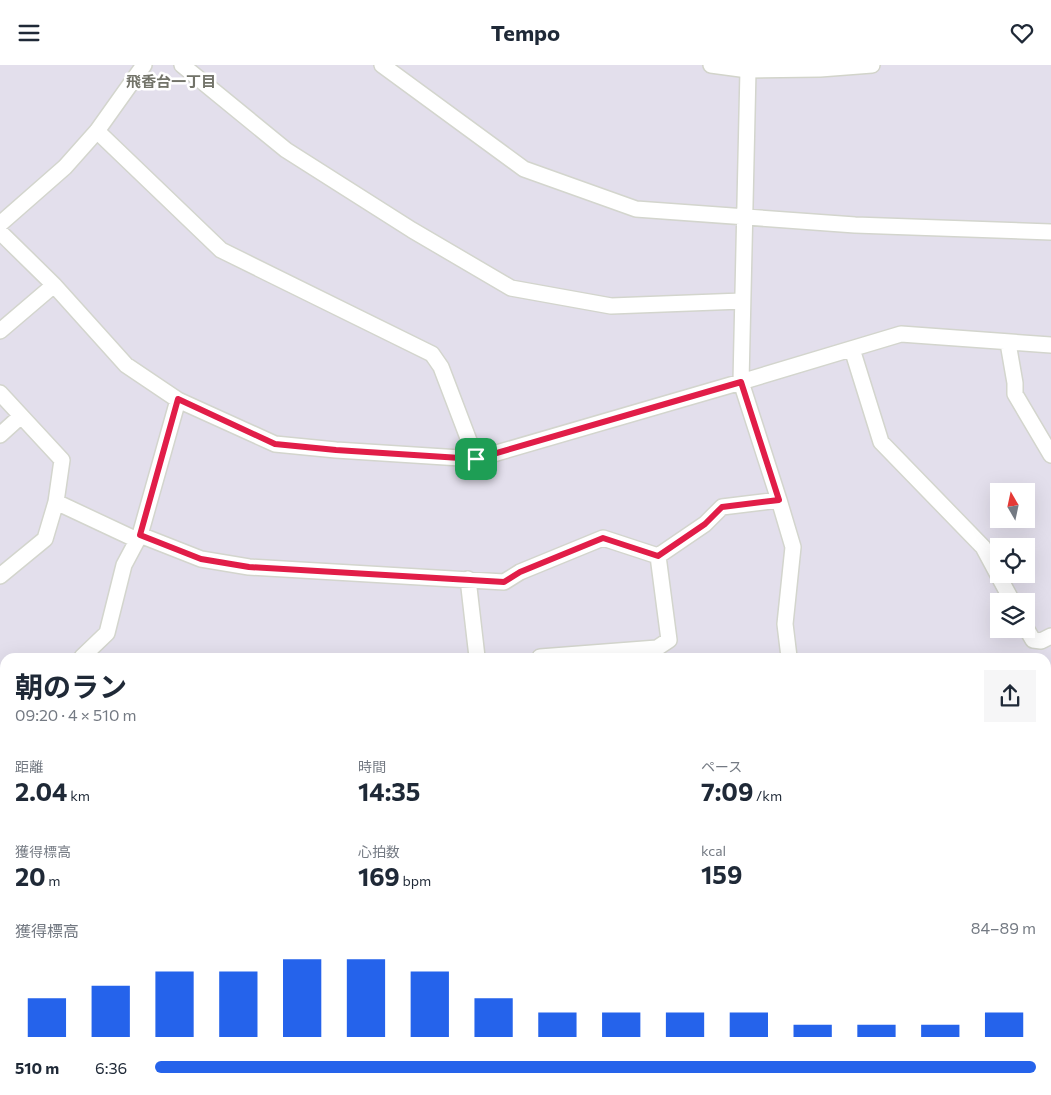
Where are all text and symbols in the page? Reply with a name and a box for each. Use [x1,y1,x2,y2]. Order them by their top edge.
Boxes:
icon: menu [15,19,43,47]
text: Tempo [491,19,560,46]
icon: heart [1008,19,1036,47]
district label: 飛香台一丁目 [126,72,216,90]
pin [455,438,497,480]
icon: arrive [462,445,490,473]
north arrow [990,483,1035,527]
map controls [990,483,1035,638]
button: locate [990,538,1035,583]
button: layers [990,593,1035,638]
text: 朝のラン [15,669,127,703]
button: share [984,670,1036,722]
text: 09:20 · 4 × 510 m [15,705,136,724]
text: 距離 [15,758,43,775]
text: 時間 [358,758,386,775]
text: ペース [701,758,742,775]
text: 2.04 [15,776,67,806]
text: 14:35 [358,776,420,806]
text: 7:09 [701,776,753,806]
text: km [67,787,90,804]
text: /km [753,787,782,804]
text: kcal [701,842,726,859]
text: 獲得標高 [15,843,71,860]
text: 心拍数 [358,843,400,860]
text: 159 [701,859,742,889]
text: 20 [15,861,46,891]
text: 169 [358,861,400,891]
text: m [46,872,61,889]
text: bpm [400,872,431,889]
text: 84–89 m [971,918,1036,937]
text: 獲得標高 [15,921,79,940]
text: 510 m [15,1058,59,1077]
text: 6:36 [95,1058,127,1077]

